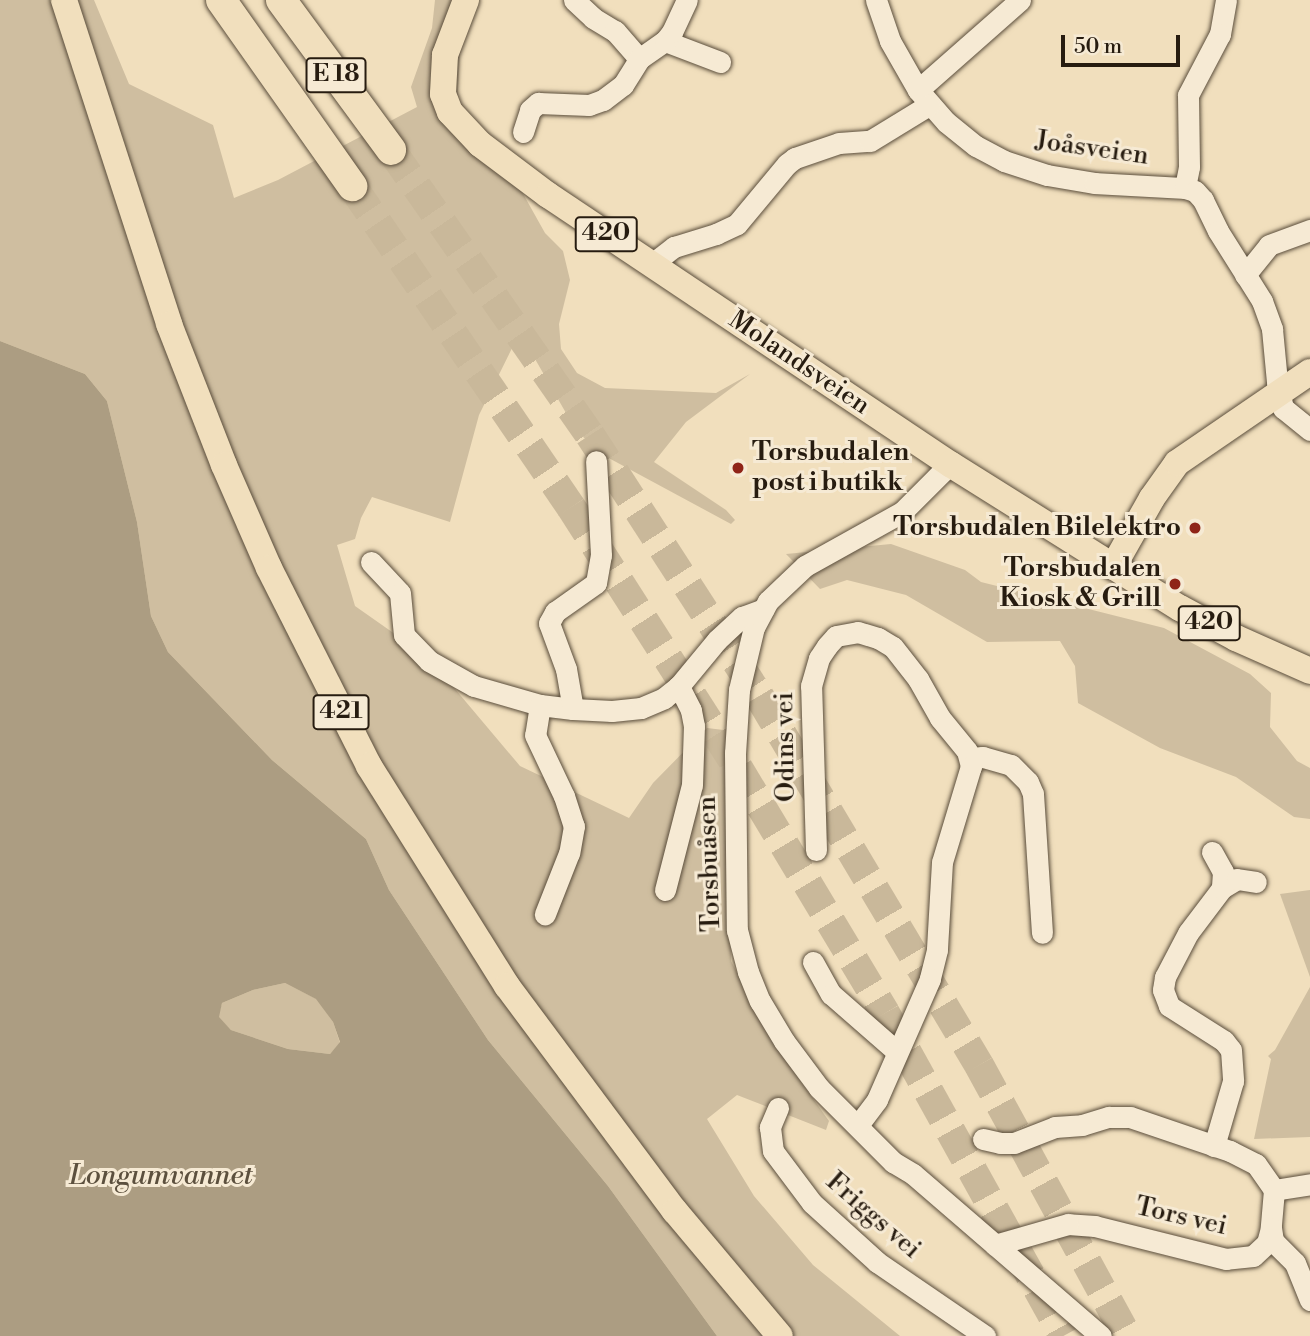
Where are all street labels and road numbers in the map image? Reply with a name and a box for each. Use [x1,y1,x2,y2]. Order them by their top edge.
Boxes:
road number: E 18 [304,54,368,96]
street label: Joåsveien [1034,126,1150,172]
road number: 420 [574,214,638,255]
street label: Molandsveien [723,304,875,422]
road number: 420 [1178,602,1240,644]
road number: 421 [311,692,371,732]
street label: Odins vei [769,692,803,802]
street label: Torsbuåsen [692,796,728,932]
street label: Friggs vei [819,1166,927,1266]
street label: Tors vei [1132,1191,1230,1243]

